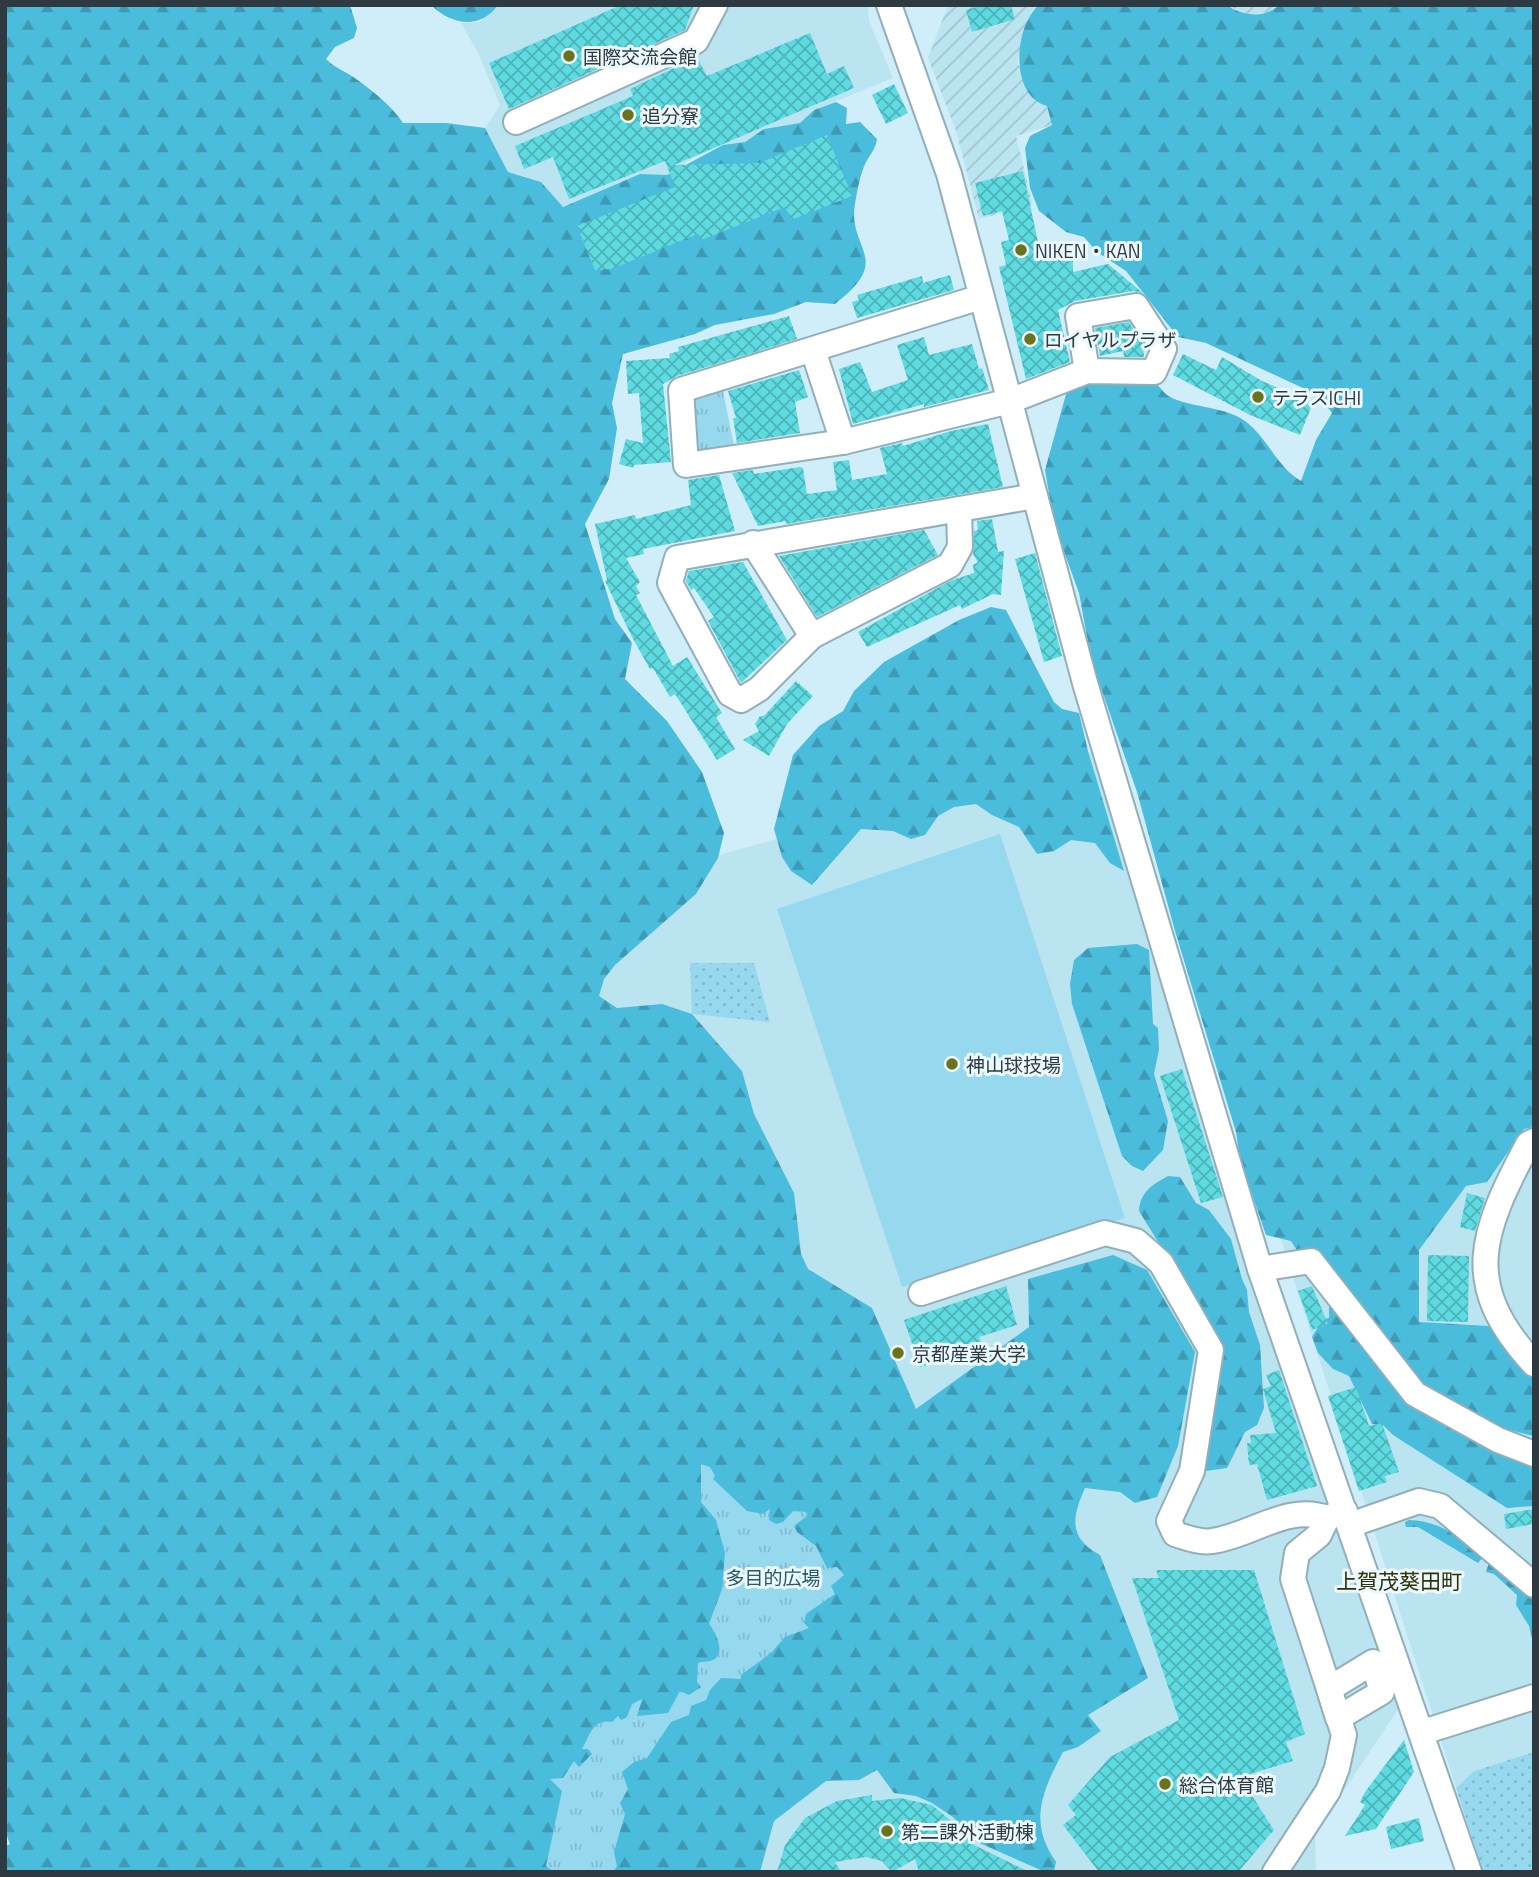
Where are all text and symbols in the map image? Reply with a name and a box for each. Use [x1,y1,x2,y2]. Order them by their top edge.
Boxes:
place label: 国際交流会館 [583,42,697,71]
marker: 国際交流会館 [561,48,577,64]
place label: 追分寮 [642,101,699,130]
marker: 追分寮 [620,107,636,123]
place label: NIKEN・KAN [1035,236,1141,265]
marker: NIKEN・KAN [1013,242,1029,258]
place label: ロイヤルプラザ [1044,325,1176,354]
marker: ロイヤルプラザ [1022,331,1038,347]
place label: テラスICHI [1272,383,1361,412]
marker: テラスICHI [1250,389,1266,405]
place label: 神山球技場 [966,1050,1061,1079]
marker: 神山球技場 [944,1056,960,1072]
place label: 京都産業大学 [912,1339,1026,1368]
marker: 京都産業大学 [890,1345,906,1361]
park label: 多目的広場 [725,1563,821,1592]
district label: 上賀茂葵田町 [1336,1565,1462,1597]
place label: 総合体育館 [1179,1770,1274,1799]
marker: 総合体育館 [1157,1776,1173,1792]
place label: 第二課外活動棟 [901,1817,1034,1846]
marker: 第二課外活動棟 [879,1823,895,1839]

